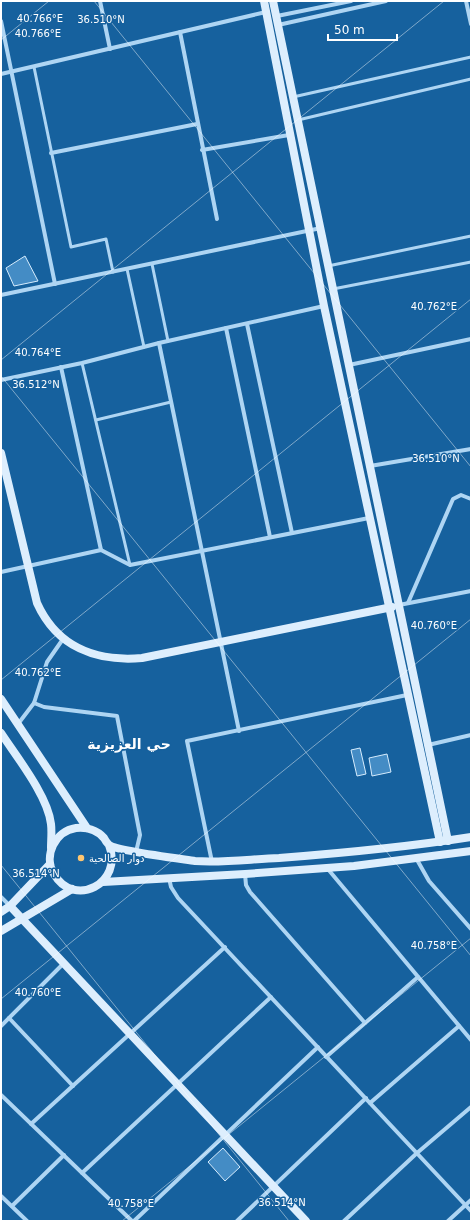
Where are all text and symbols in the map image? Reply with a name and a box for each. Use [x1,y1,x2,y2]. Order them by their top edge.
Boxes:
text: 40.766°E [17,13,63,24]
text: 36.510°N [77,14,125,25]
scale bar [328,16,397,42]
text: 50 m [334,23,365,37]
text: 40.766°E [15,28,61,39]
text: 40.762°E [411,301,457,312]
text: 40.764°E [15,347,61,358]
text: 36.512°N [12,379,60,390]
text: 36.510°N [412,453,460,464]
text: 40.760°E [411,620,457,631]
text: 40.762°E [15,667,61,678]
district label: حي العزيزية [87,736,171,753]
marker: دوار الصالحية [76,853,86,863]
place label: دوار الصالحية [89,853,145,865]
text: 36.514°N [12,868,60,879]
text: 40.758°E [411,940,457,951]
text: 40.760°E [15,987,61,998]
text: 36.514°N [258,1197,306,1208]
text: 40.758°E [108,1198,154,1209]

